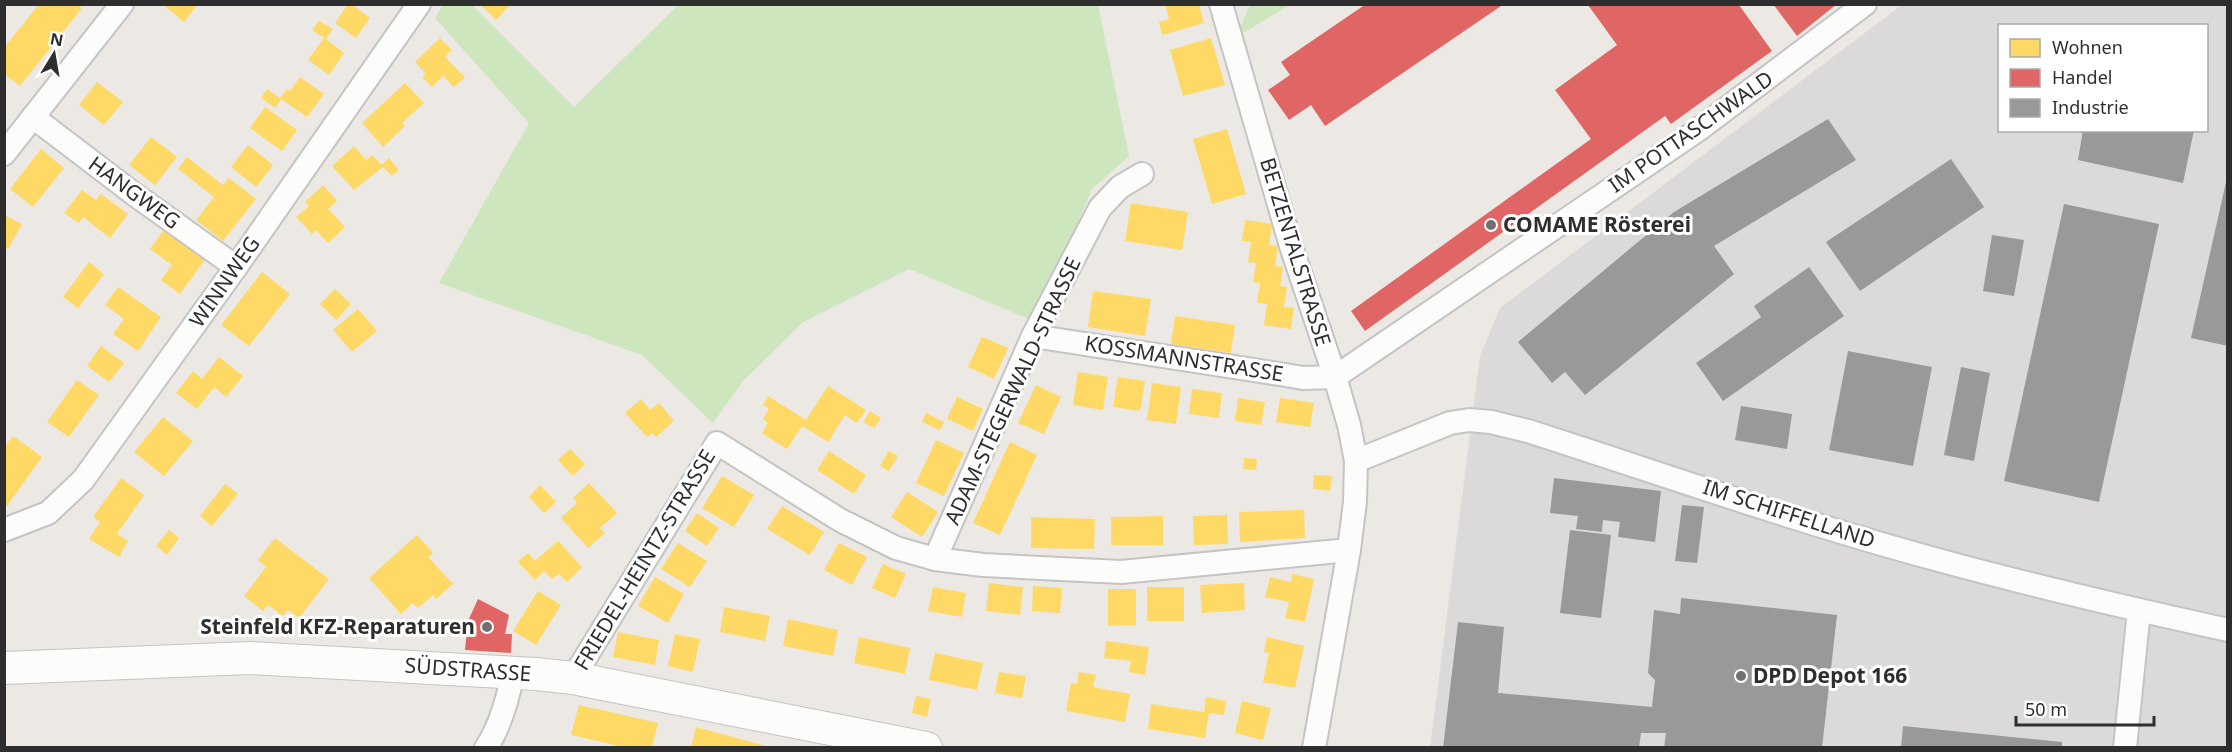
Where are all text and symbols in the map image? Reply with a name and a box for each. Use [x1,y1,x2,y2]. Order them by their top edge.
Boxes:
north arrow [24,24,84,84]
legend [1998,24,2208,132]
text: N [48,27,65,51]
text: Wohnen [2052,35,2123,59]
street label: IM POTTASCHWALD [1603,64,1778,198]
text: Handel [2052,65,2112,89]
text: Industrie [2052,95,2129,119]
street label: HANGWEG [83,149,186,235]
street label: BETZENTALSTRASSE [1254,154,1338,349]
place label: COMAME Rösterei [1503,210,1691,238]
marker: COMAME Rösterei [1484,218,1498,232]
street label: WINNWEG [183,230,266,332]
street label: ADAM-STEGERWALD-STRASSE [938,252,1087,529]
street label: KOSSMANNSTRASSE [1083,328,1286,388]
street label: FRIEDEL-HEINTZ-STRASSE [567,444,721,675]
street label: IM SCHIFFELLAND [1700,472,1879,554]
place label: Steinfeld KFZ-Reparaturen [200,612,475,640]
marker: Steinfeld KFZ-Reparaturen [480,620,494,634]
street label: SÜDSTRASSE [404,651,532,687]
place label: DPD Depot 166 [1753,661,1907,689]
marker: DPD Depot 166 [1734,669,1748,683]
scale bar [2016,689,2154,727]
text: 50 m [2025,697,2067,721]

